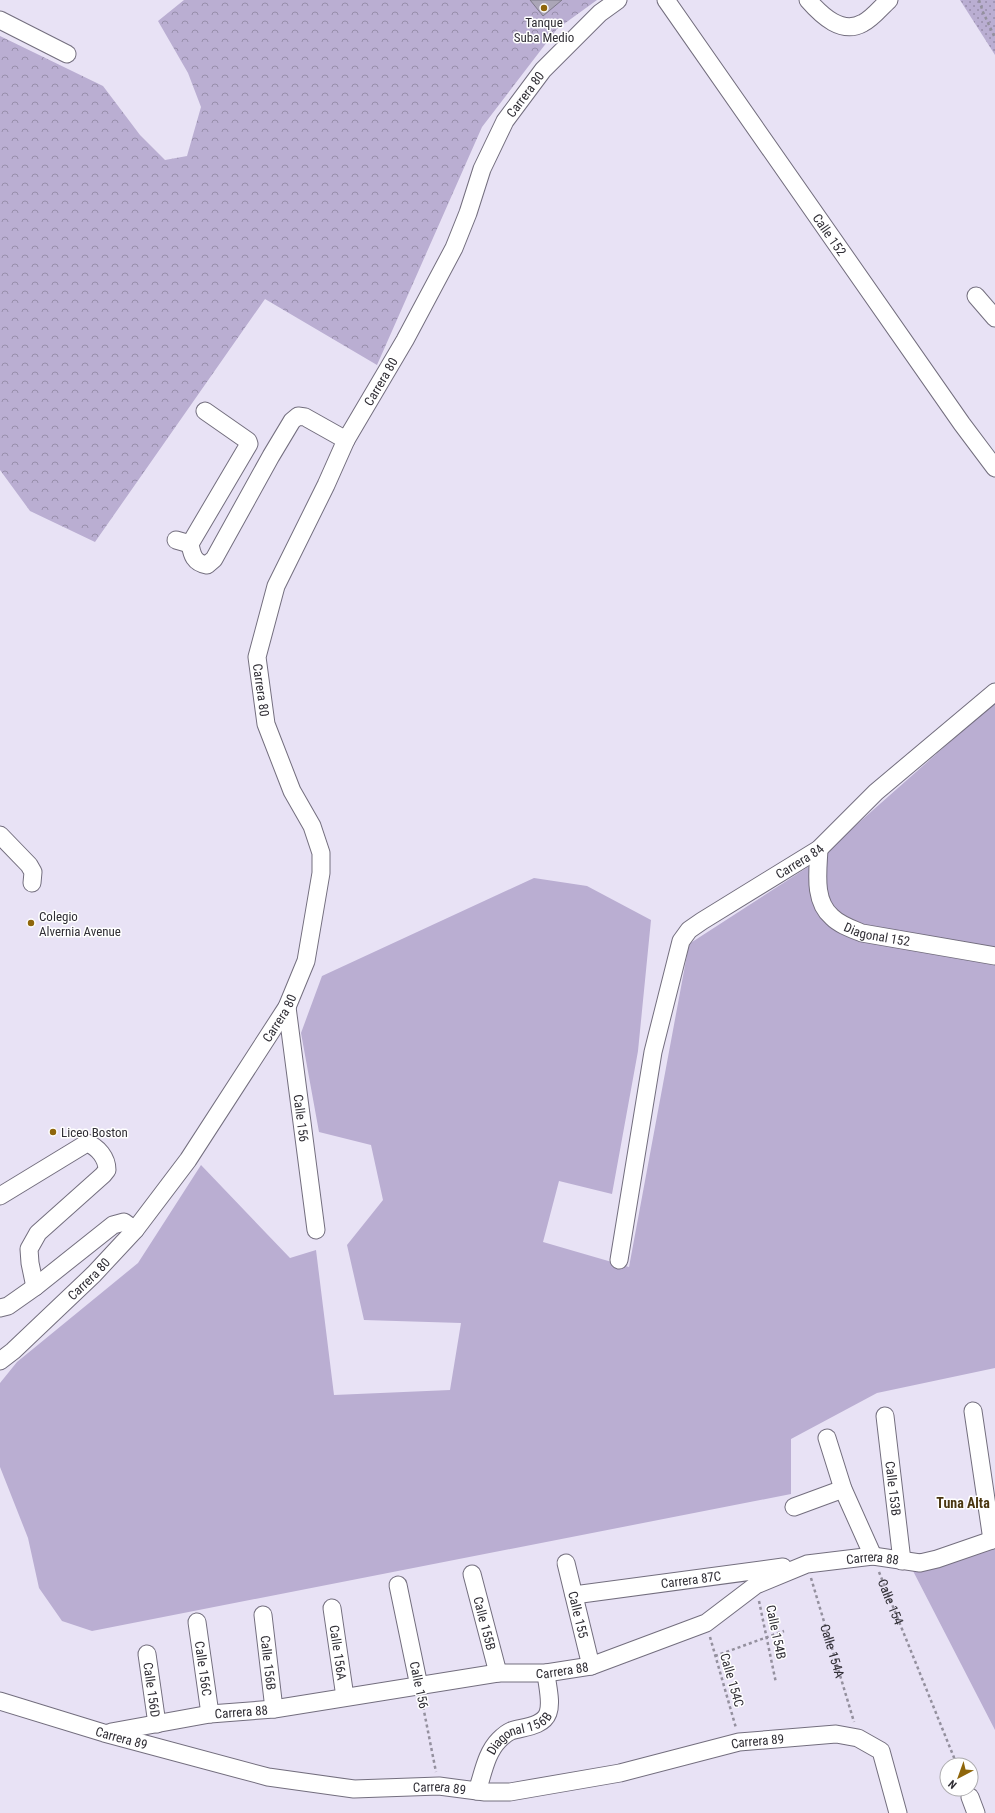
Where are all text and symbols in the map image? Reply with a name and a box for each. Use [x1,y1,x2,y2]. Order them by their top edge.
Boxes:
marker: Tanque Suba Medio [539,3,549,13]
place label: Tanque Suba Medio [514,15,574,45]
street label: Carrera 80 [503,68,547,120]
street label: Calle 152 [810,211,850,258]
street label: Carrera 80 [361,355,401,408]
street label: Carrera 80 [250,663,272,717]
street label: Carrera 84 [773,841,827,881]
place label: Colegio Alvernia Avenue [39,909,121,939]
marker: Colegio Alvernia Avenue [26,918,36,928]
street label: Diagonal 152 [842,919,911,949]
street label: Carrera 80 [259,992,299,1045]
street label: Calle 156 [291,1093,312,1143]
place label: Liceo Boston [61,1125,128,1140]
marker: Liceo Boston [48,1127,58,1137]
street label: Carrera 80 [64,1255,113,1303]
street label: Calle 153B [883,1460,904,1517]
district label: Tuna Alta [936,1495,990,1511]
street label: Carrera 88 [845,1549,900,1567]
street label: Carrera 87C [660,1568,722,1591]
street label: Calle 154 [875,1577,907,1627]
street label: Calle 155 [566,1589,591,1640]
street label: Calle 155B [471,1595,499,1652]
street label: Calle 154B [763,1604,789,1660]
street label: Calle 154A [818,1622,848,1680]
street label: Calle 156A [327,1624,350,1682]
street label: Calle 156B [258,1634,279,1691]
street label: Calle 156C [192,1640,215,1697]
street label: Calle 154C [717,1651,747,1709]
street label: Carrera 88 [536,1659,590,1681]
street label: Calle 156 [407,1660,431,1710]
street label: Calle 156D [141,1661,163,1718]
street label: Carrera 88 [214,1702,268,1721]
street label: Diagonal 156B [483,1709,555,1757]
street label: Carrera 89 [94,1723,149,1752]
street label: Carrera 89 [729,1731,785,1751]
north arrow [939,1757,979,1797]
text: N [946,1777,960,1791]
street label: Carrera 89 [413,1778,467,1797]

